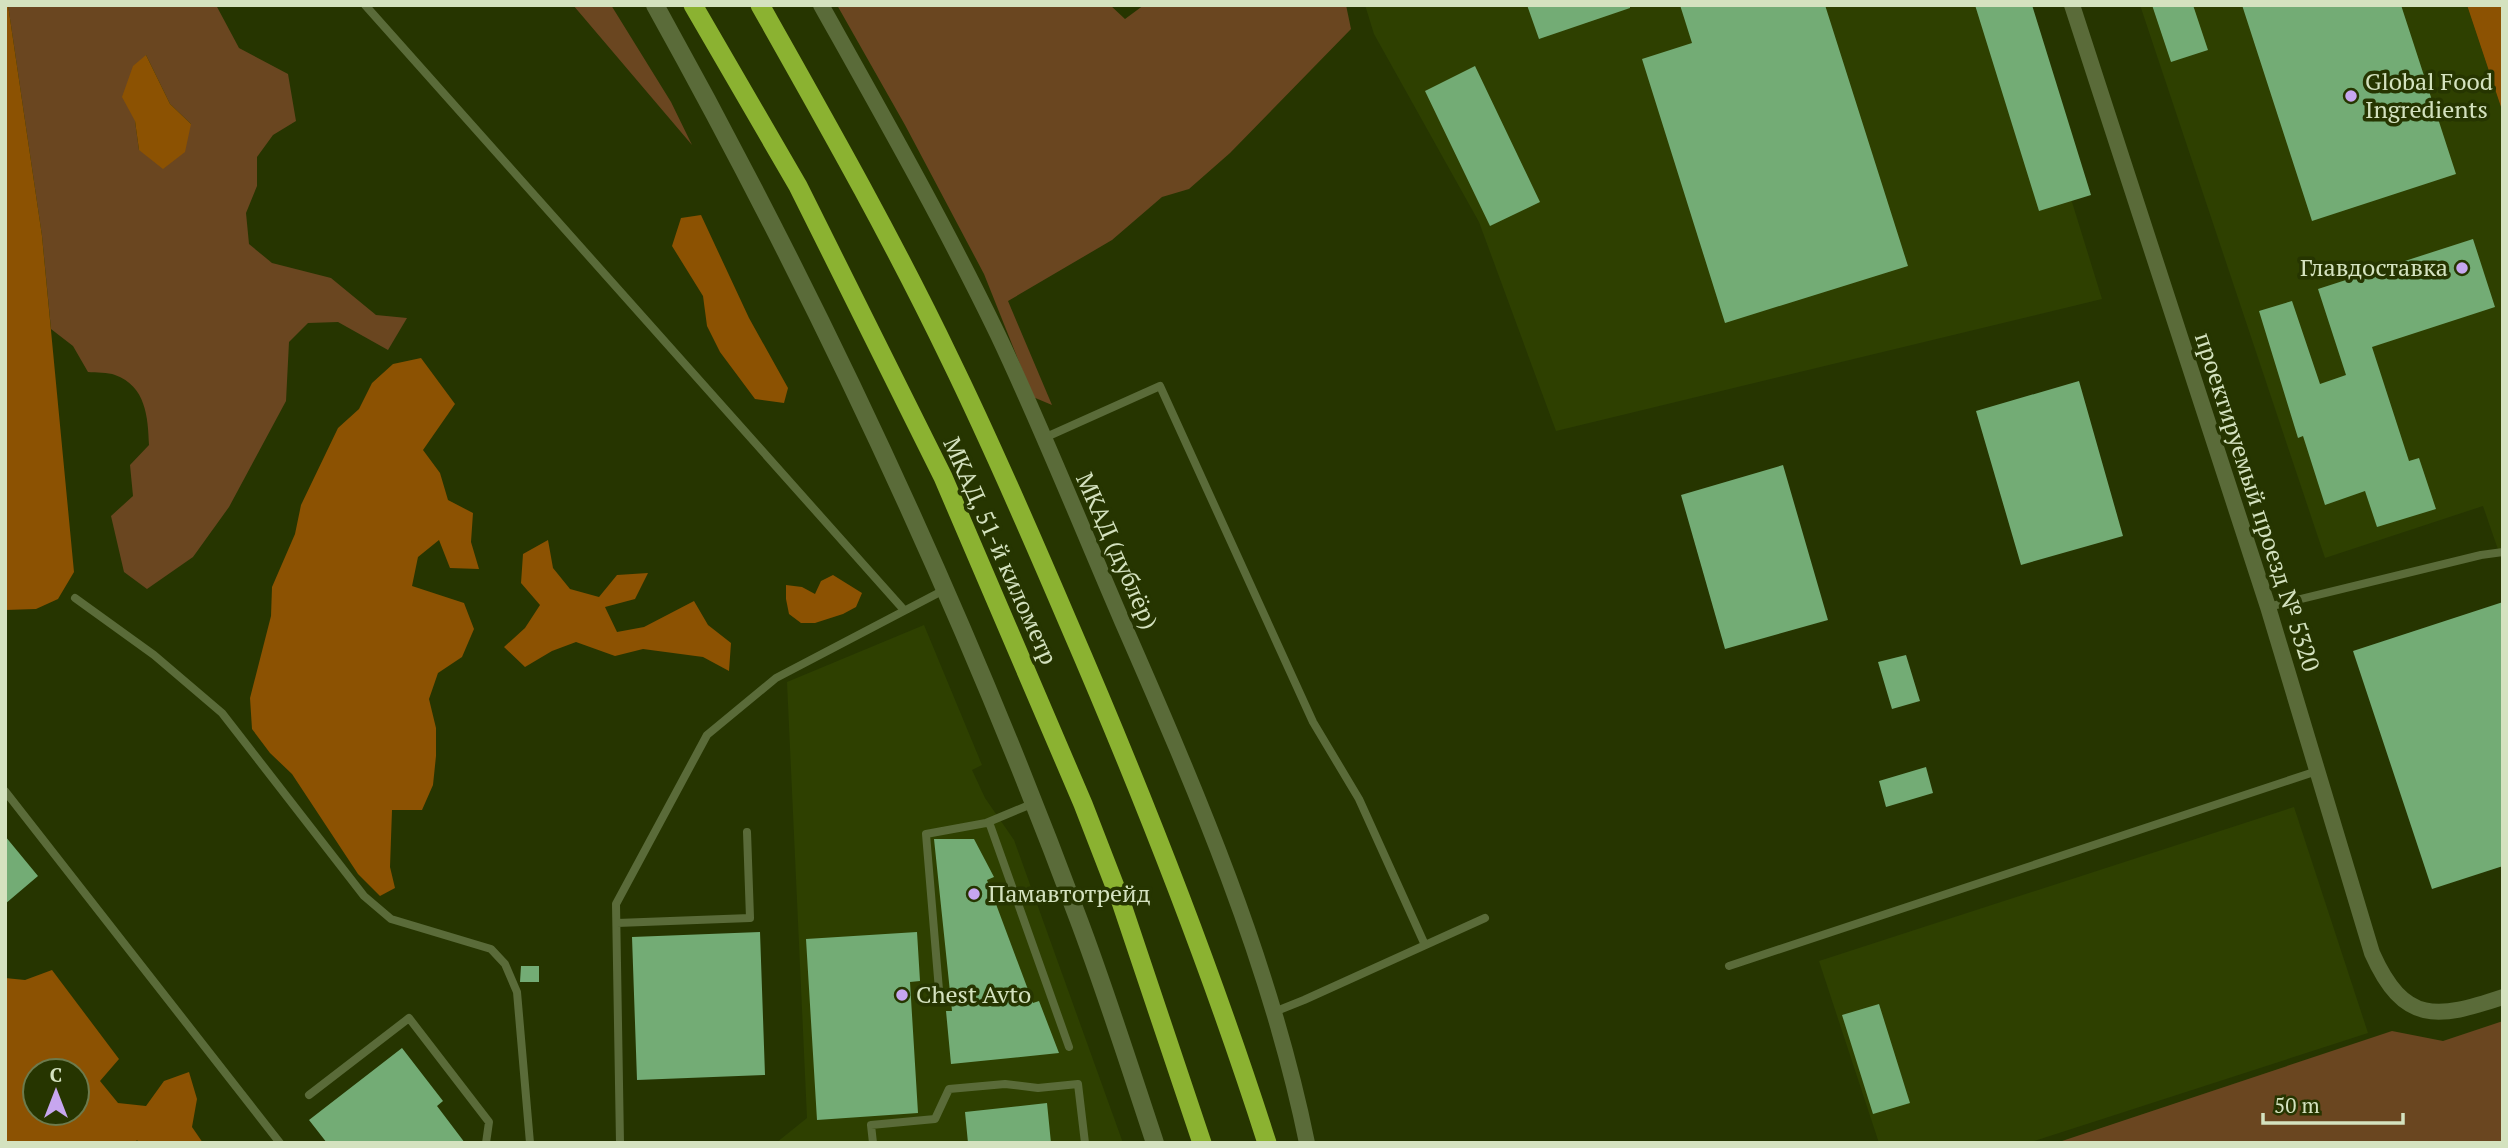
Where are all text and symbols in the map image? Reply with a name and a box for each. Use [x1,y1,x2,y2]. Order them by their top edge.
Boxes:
place label: Global Food Ingredients [2365,65,2493,125]
marker: Global Food Ingredients [2343,88,2359,104]
place label: Главдоставка [2300,251,2448,283]
marker: Главдоставка [2454,260,2470,276]
street label: проектируемый проезд № 5320 [2188,328,2328,675]
street label: МКАД, 51-й километр [936,432,1065,669]
street label: МКАД (дублёр) [1069,467,1167,634]
place label: Памавтотрейд [988,877,1151,909]
marker: Памавтотрейд [966,886,982,902]
place label: Chest Avto [916,978,1031,1010]
marker: Chest Avto [894,987,910,1003]
north arrow [21,1057,91,1127]
text: С [50,1062,62,1087]
scale bar [2263,1082,2403,1126]
text: 50 m [2274,1091,2320,1119]

